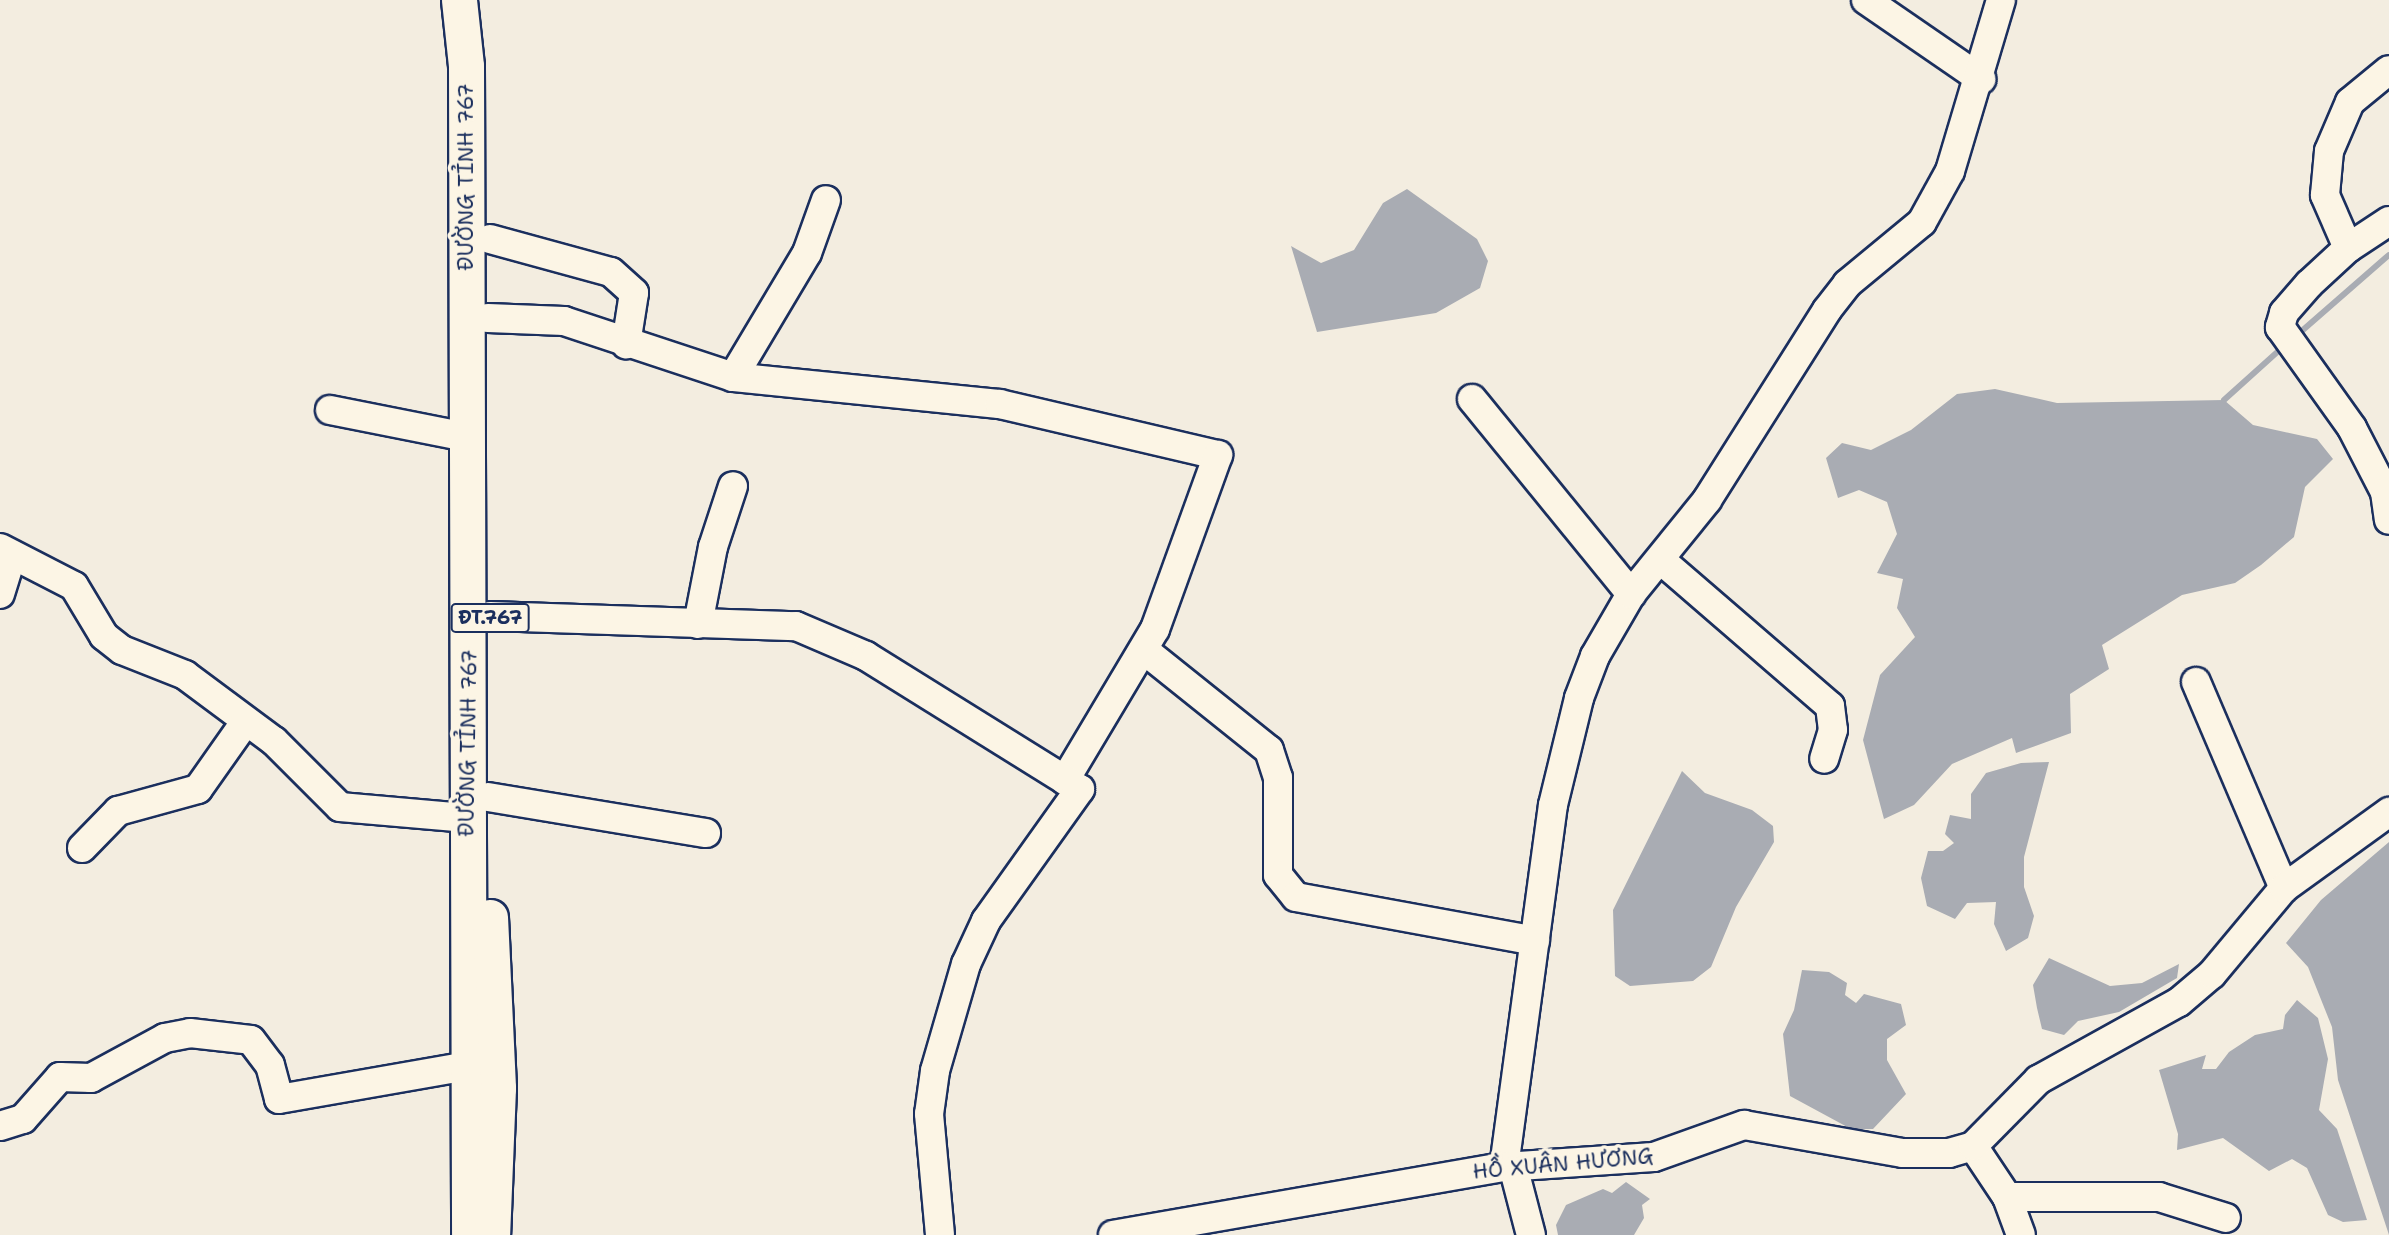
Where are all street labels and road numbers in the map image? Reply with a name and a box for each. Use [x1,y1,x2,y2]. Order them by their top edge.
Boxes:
street label: ĐƯỜNG TỈNH 767 [453,83,479,271]
road number: ĐT.767 [450,603,530,634]
street label: ĐƯỜNG TỈNH 767 [454,649,482,837]
street label: HỒ XUÂN HƯƠNG [1472,1144,1654,1184]

